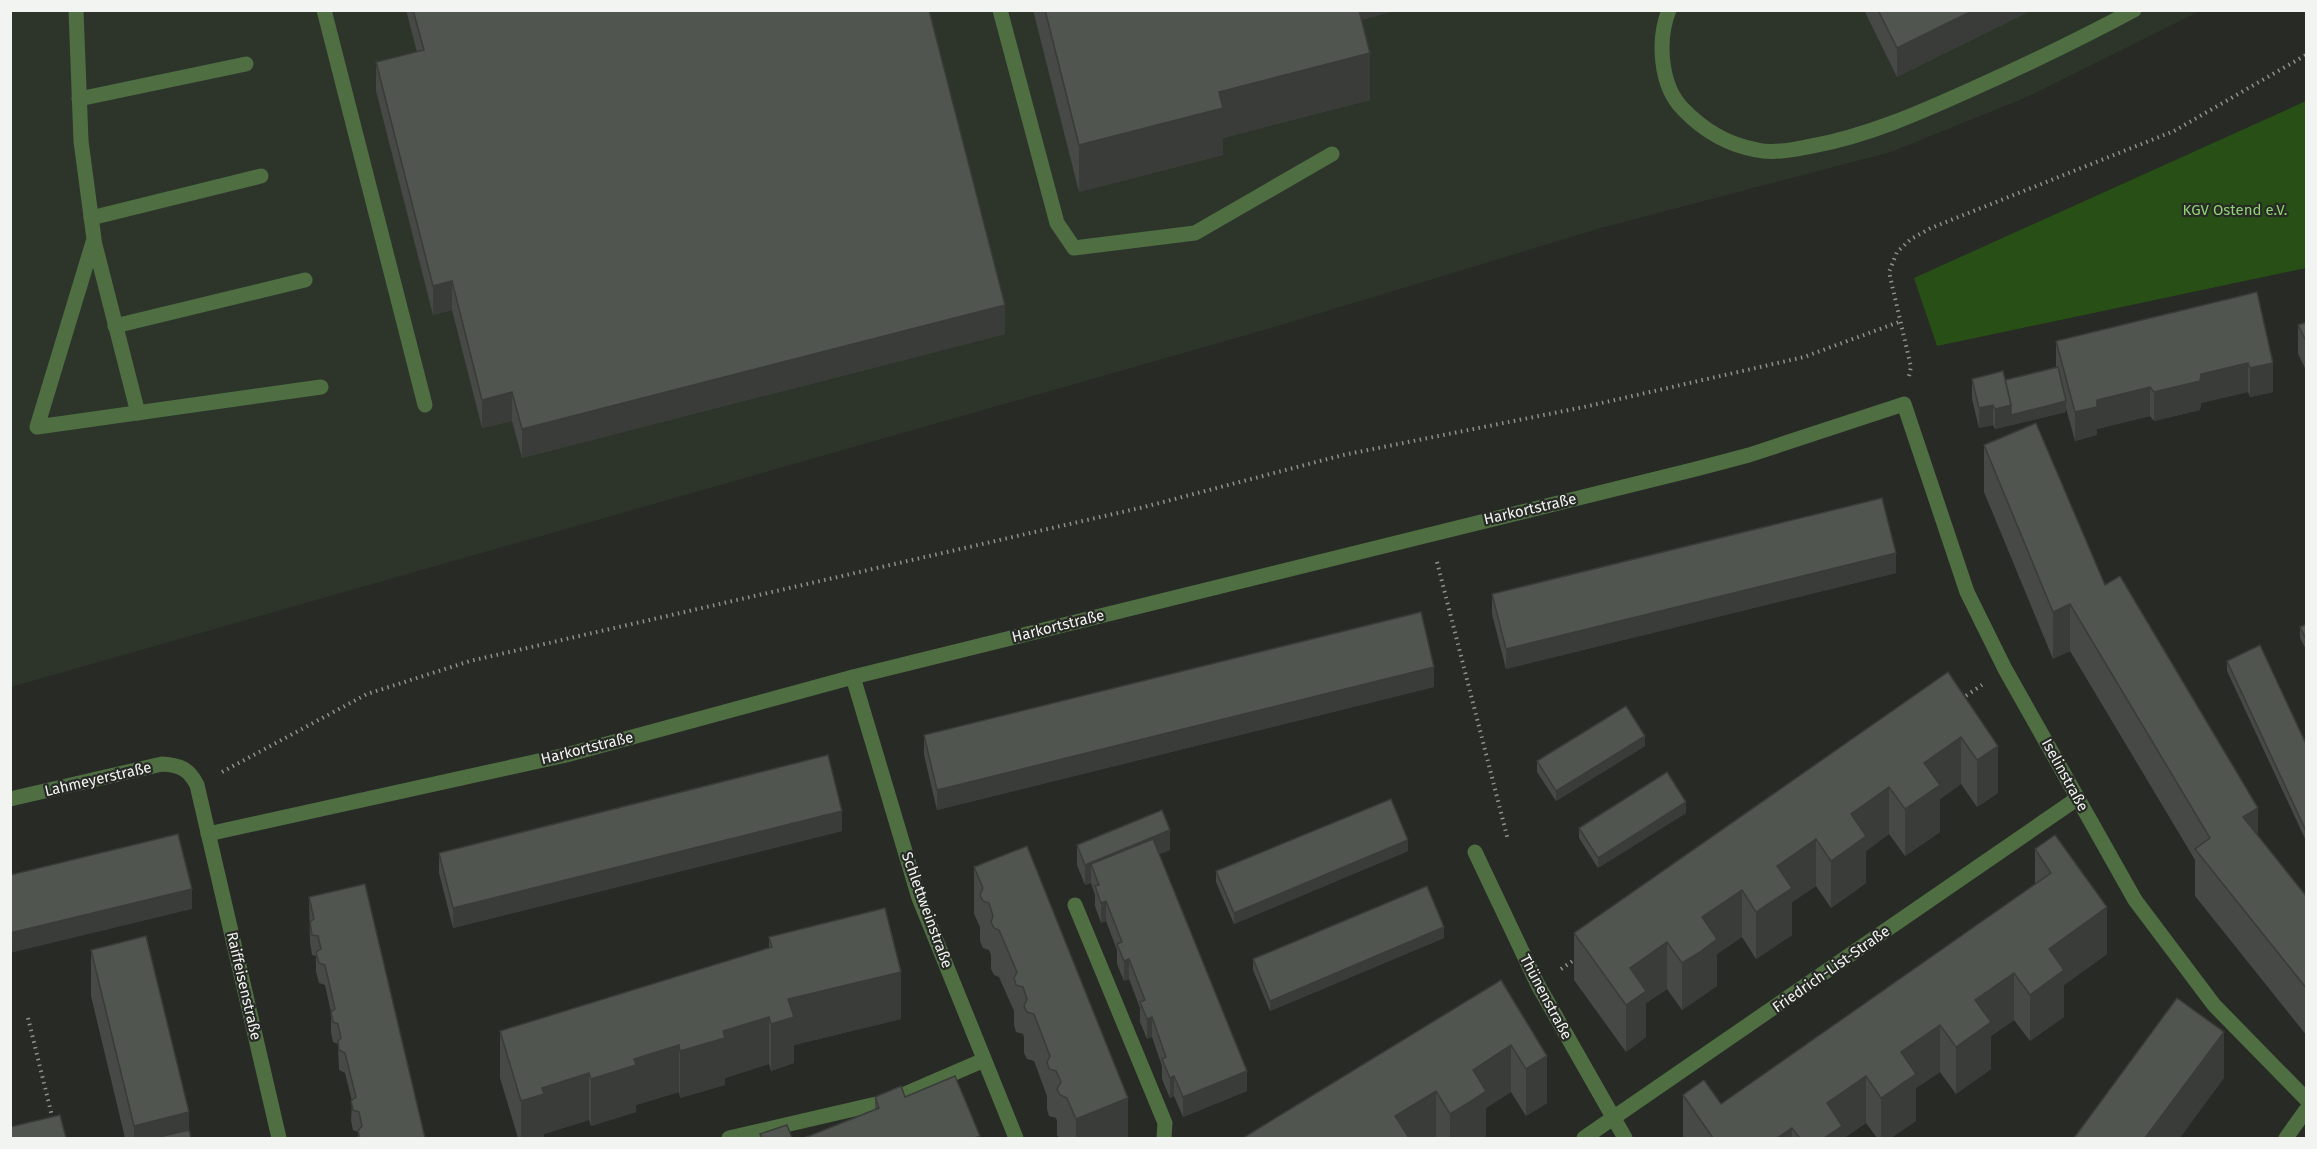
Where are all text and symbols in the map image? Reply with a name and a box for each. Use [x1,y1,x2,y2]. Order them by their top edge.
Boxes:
park label: KGV Ostend e.V. [2183,201,2287,219]
street label: Harkortstraße [1482,490,1578,528]
street label: Harkortstraße [1010,606,1106,646]
street label: Harkortstraße [539,728,635,768]
street label: Iselinstraße [2038,736,2092,814]
street label: Lahmeyerstraße [43,758,153,800]
street label: Schlettweinstraße [898,849,956,971]
street label: Friedrich-List-Straße [1769,922,1893,1016]
street label: Raiffeisenstraße [223,930,265,1042]
street label: Thünenstraße [1516,951,1576,1043]

